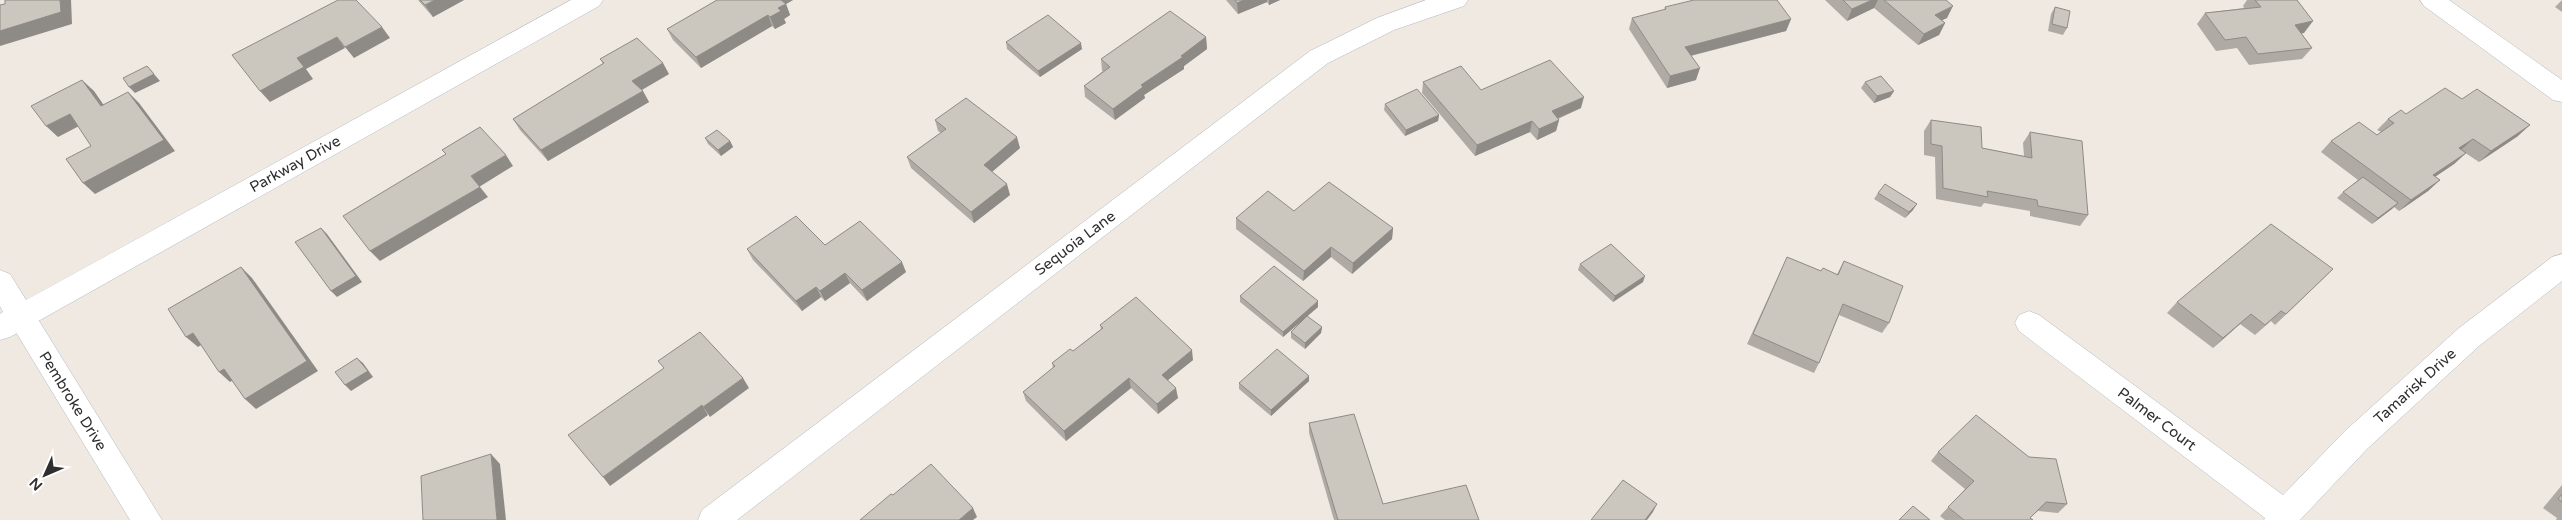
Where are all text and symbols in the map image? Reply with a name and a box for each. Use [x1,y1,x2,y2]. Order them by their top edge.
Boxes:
street label: Parkway Drive [246,132,344,196]
street label: Sequoia Lane [1031,207,1119,279]
street label: Tamarisk Drive [2370,344,2460,428]
street label: Pembroke Drive [35,348,111,454]
street label: Palmer Court [2114,384,2200,455]
north arrow [20,450,70,500]
text: N [26,474,46,494]

